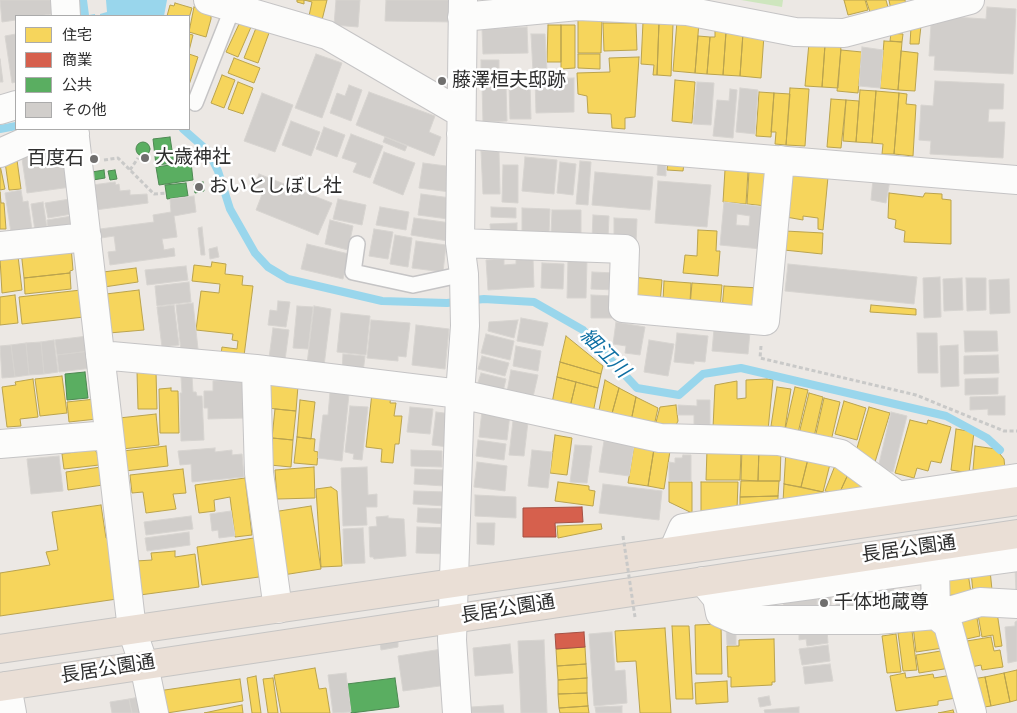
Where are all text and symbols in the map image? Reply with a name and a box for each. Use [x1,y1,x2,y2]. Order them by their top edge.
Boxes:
legend [15,15,190,130]
text: 住宅 [62,23,92,46]
text: 商業 [62,48,92,71]
place label: 藤澤桓夫邸跡 [452,70,566,92]
text: 公共 [62,73,92,96]
marker: 藤澤桓夫邸跡 [436,75,448,87]
text: その他 [62,98,107,121]
place label: 大歳神社 [155,147,231,169]
place label: 百度石 [27,148,84,170]
marker: 大歳神社 [139,152,151,164]
marker: 百度石 [88,153,100,165]
place label: おいとしぼし社 [209,176,342,198]
marker: おいとしぼし社 [193,181,205,193]
water label: 細江川 [574,324,634,384]
street label: 長居公園通 [860,532,958,568]
street label: 長居公園通 [459,591,557,629]
place label: 千体地蔵尊 [834,592,929,614]
marker: 千体地蔵尊 [818,597,830,609]
street label: 長居公園通 [59,651,157,689]

